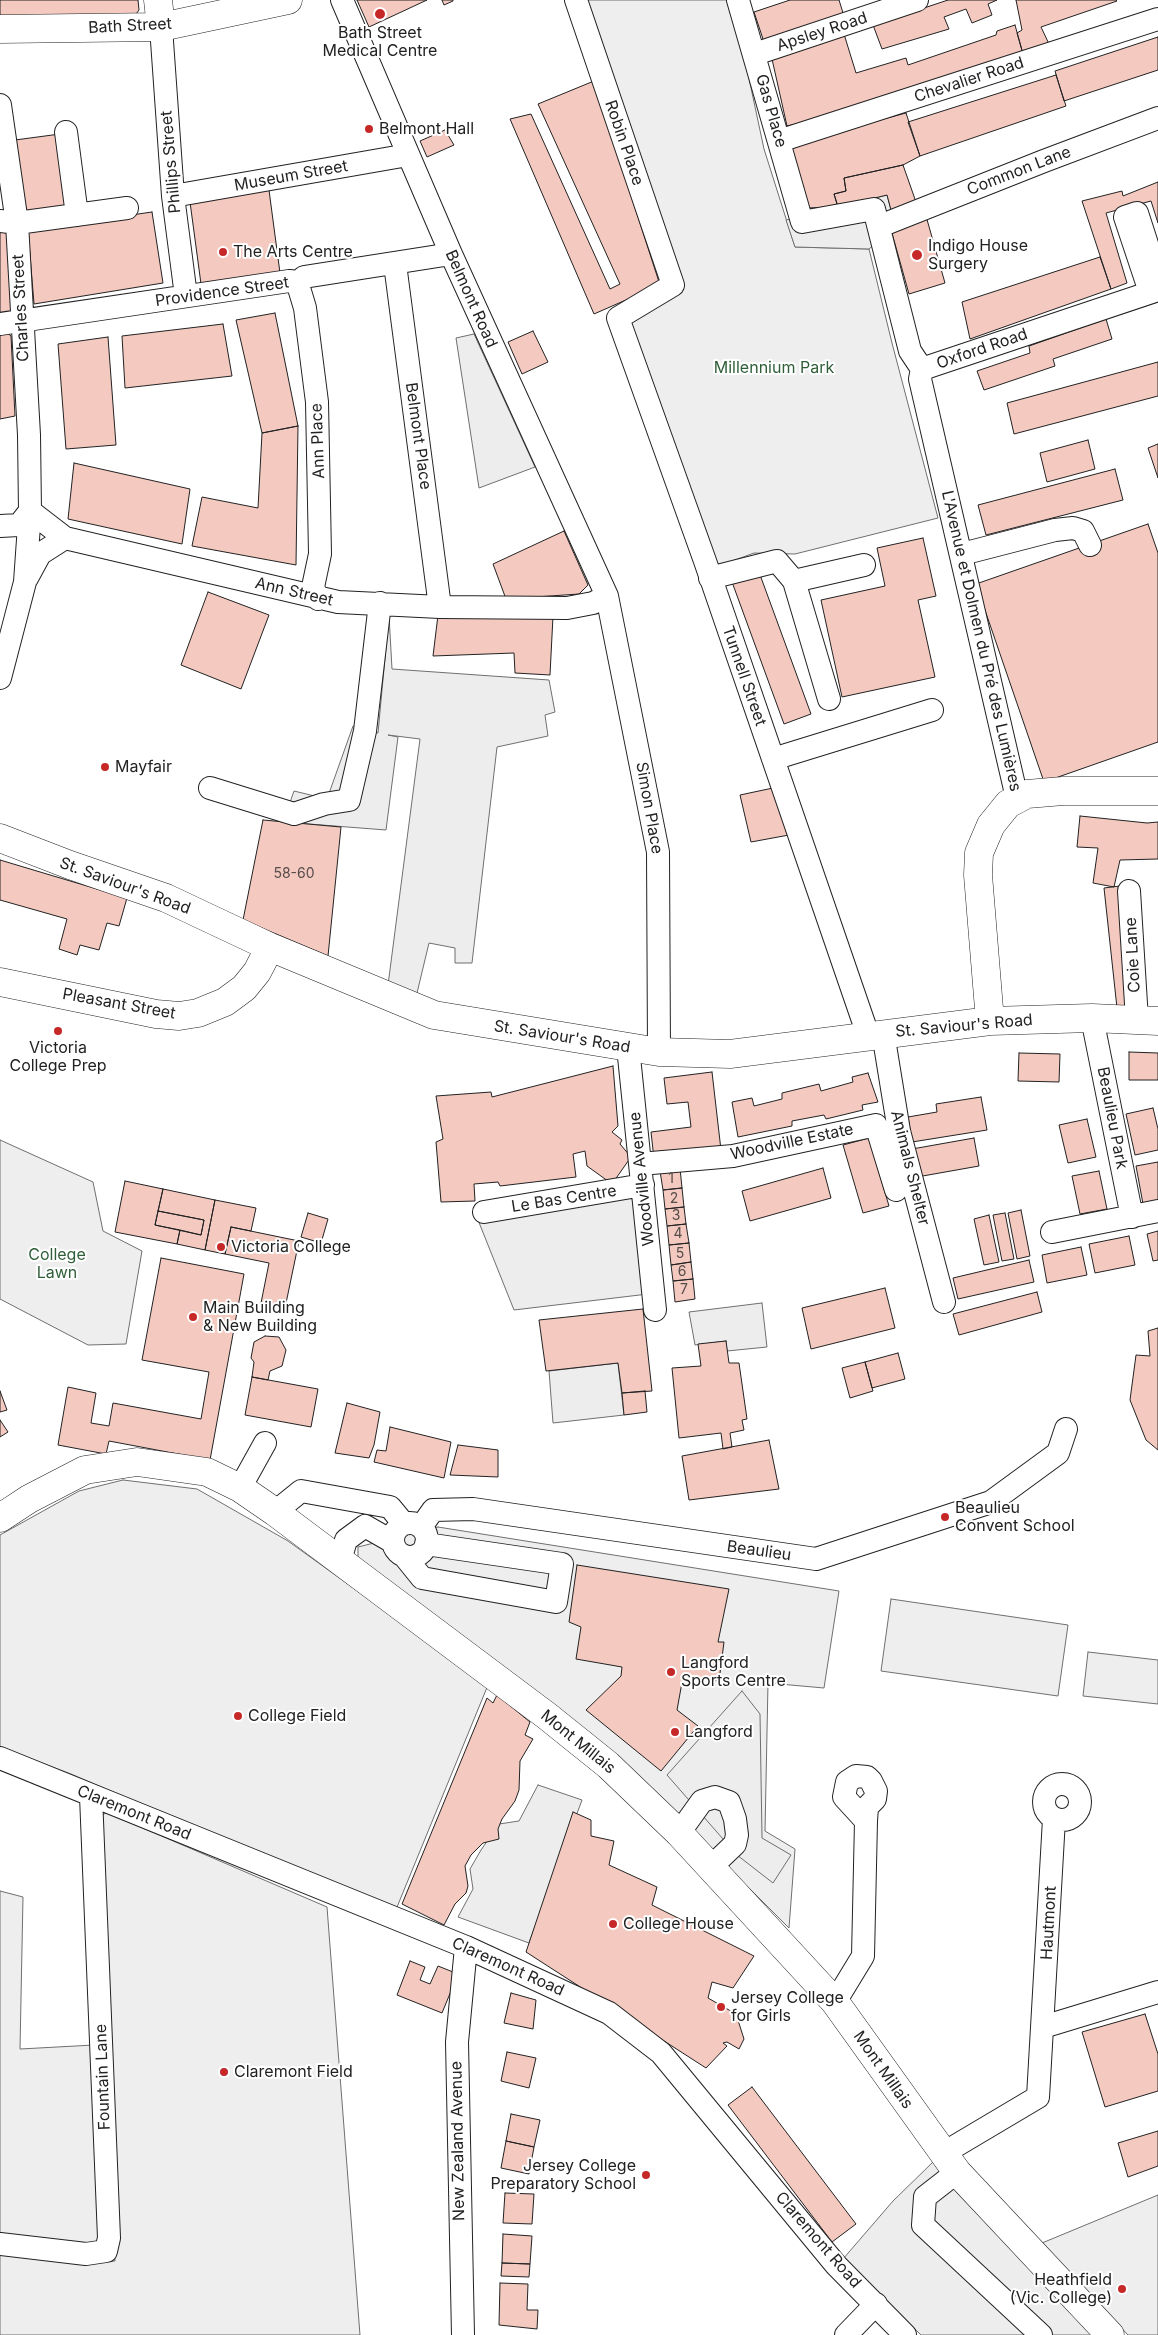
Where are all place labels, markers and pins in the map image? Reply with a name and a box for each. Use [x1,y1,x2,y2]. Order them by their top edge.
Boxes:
marker: Bath Street Medical Centre [373,7,387,21]
place label: Bath Street Medical Centre [323,23,437,61]
place label: Belmont Hall [379,119,474,139]
marker: Belmont Hall [363,123,375,135]
place label: Indigo House Surgery [928,236,1028,274]
place label: The Arts Centre [233,242,353,262]
marker: The Arts Centre [217,246,229,258]
marker: Indigo House Surgery [910,248,924,262]
place label: Mayfair [115,757,172,777]
marker: Mayfair [99,761,111,773]
marker: Victoria College Prep [52,1025,64,1037]
place label: Victoria College Prep [9,1038,107,1076]
place label: Victoria College [231,1237,351,1257]
marker: Victoria College [215,1241,227,1253]
place label: Main Building & New Building [203,1298,317,1336]
marker: Main Building & New Building [187,1311,199,1323]
place label: Beaulieu Convent School [955,1498,1075,1536]
marker: Beaulieu Convent School [939,1511,951,1523]
place label: Langford Sports Centre [681,1653,786,1691]
marker: Langford Sports Centre [665,1666,677,1678]
place label: College Field [248,1706,346,1726]
marker: College Field [232,1710,244,1722]
place label: Langford [685,1722,753,1742]
marker: Langford [669,1726,681,1738]
place label: College House [623,1914,734,1934]
marker: College House [607,1918,619,1930]
place label: Jersey College for Girls [731,1988,844,2026]
marker: Jersey College for Girls [715,2001,727,2013]
place label: Claremont Field [234,2062,353,2082]
marker: Claremont Field [218,2066,230,2078]
place label: Jersey College Preparatory School [490,2156,636,2194]
marker: Jersey College Preparatory School [640,2169,652,2181]
place label: Heathfield (Vic. College) [1010,2270,1112,2308]
marker: Heathfield (Vic. College) [1116,2283,1128,2295]

